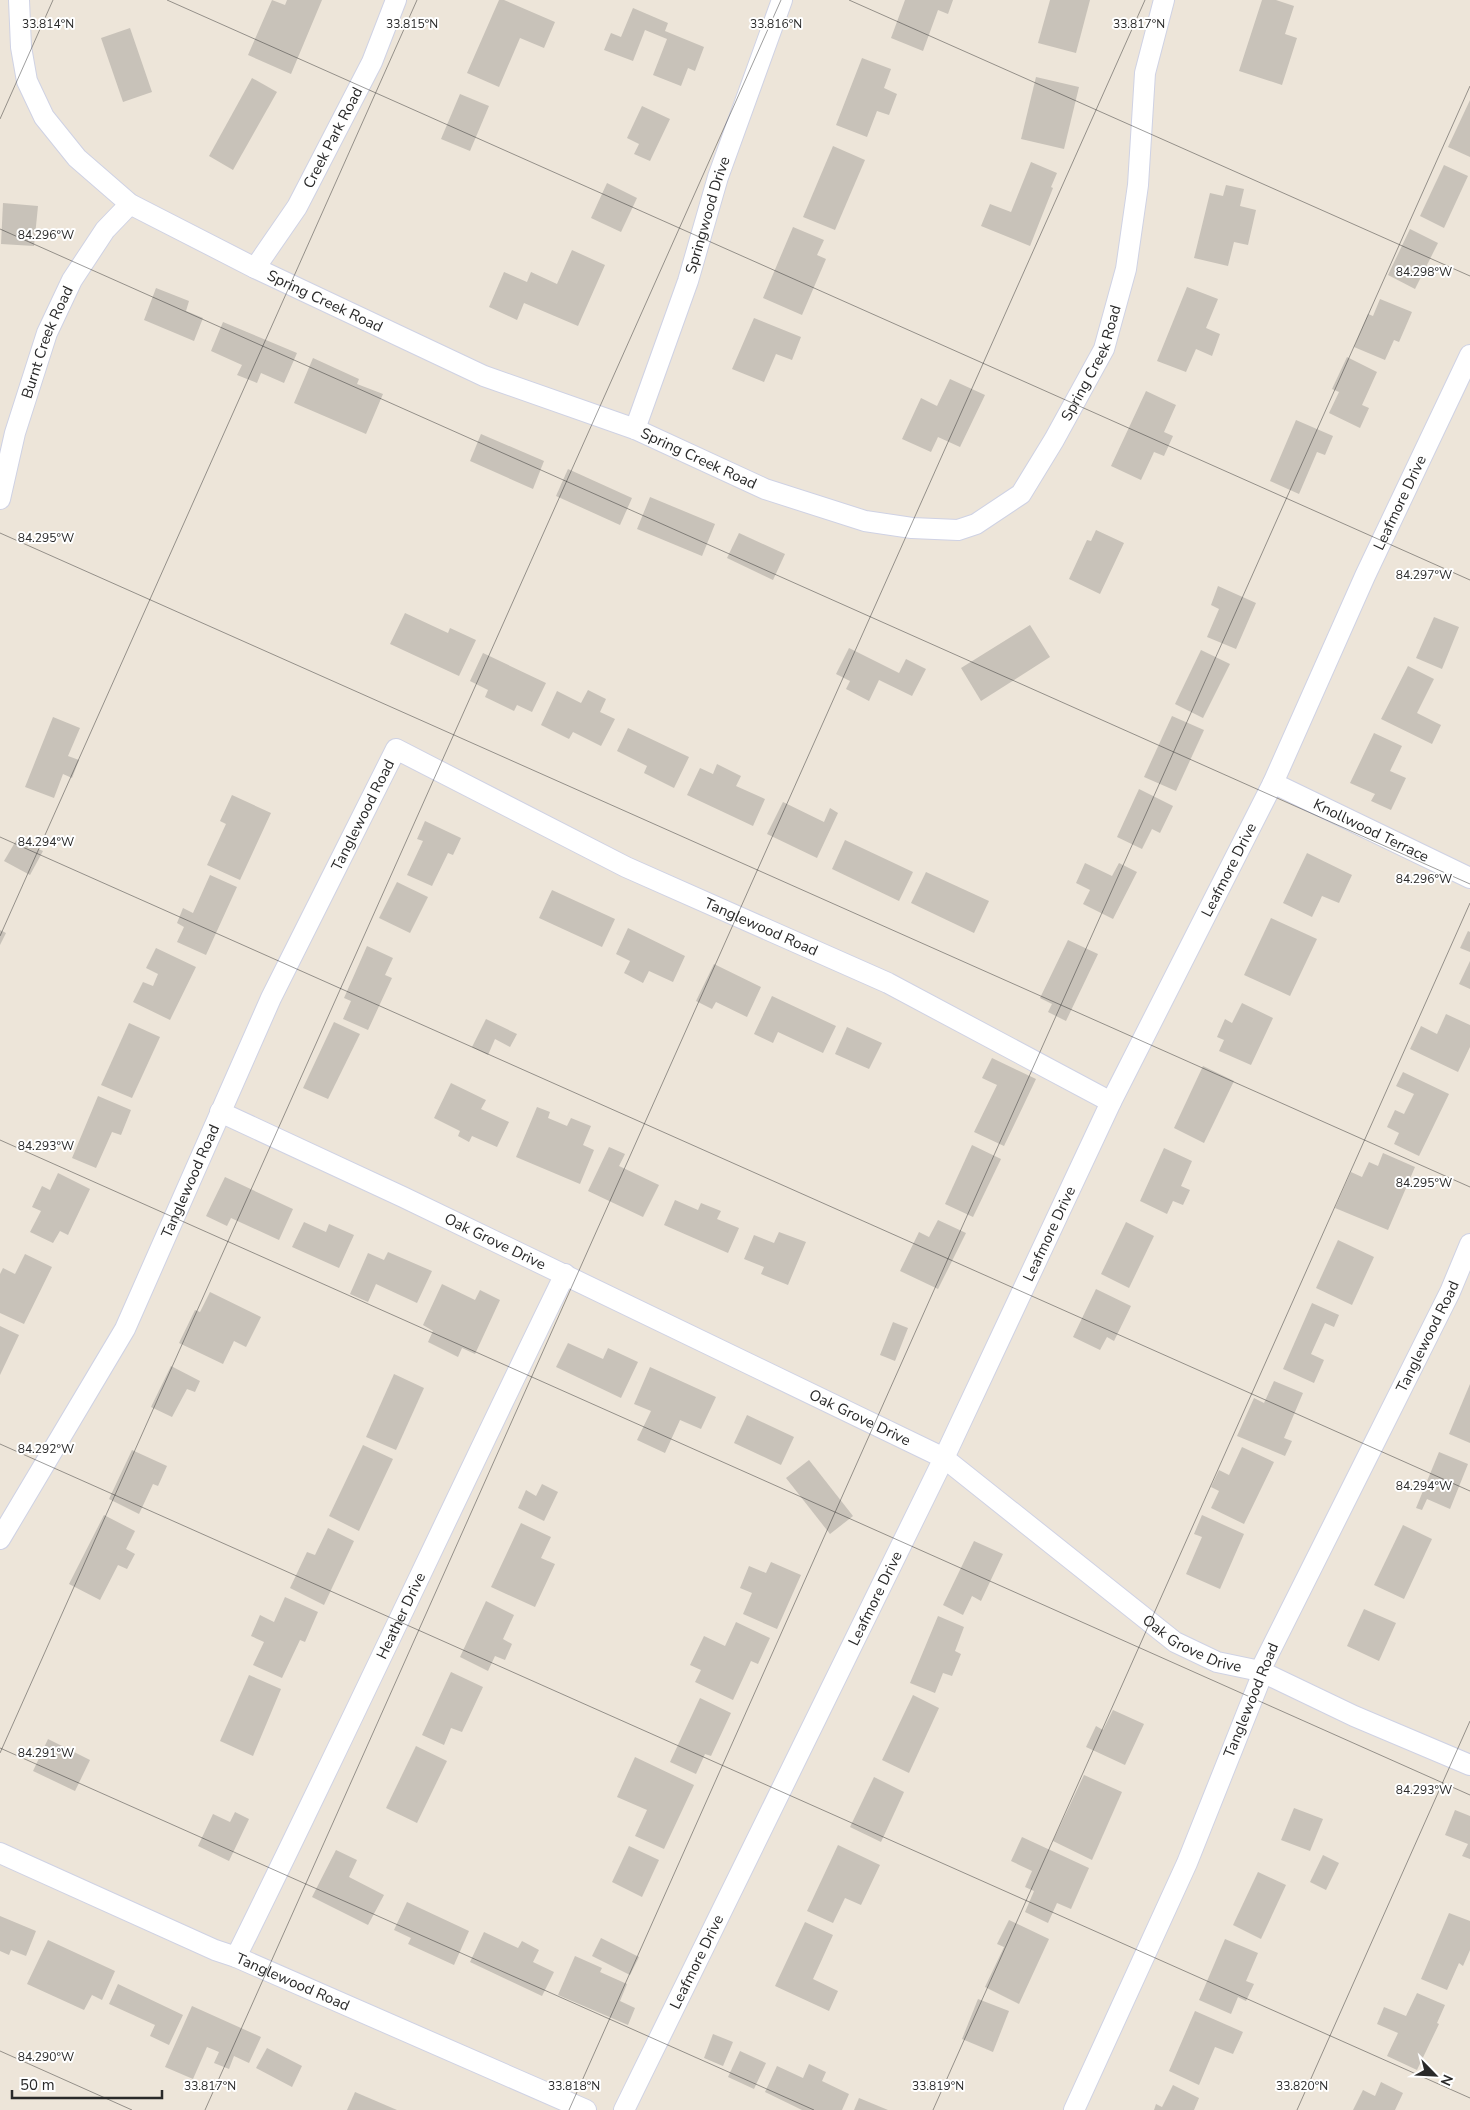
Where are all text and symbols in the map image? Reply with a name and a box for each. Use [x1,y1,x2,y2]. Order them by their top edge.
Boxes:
text: 33.814°N [22,16,74,32]
text: 33.815°N [386,16,438,32]
text: 33.816°N [750,16,802,32]
text: 33.817°N [1113,16,1165,32]
street label: Creek Park Road [298,84,367,192]
street label: Springwood Drive [681,154,735,276]
text: 84.296°W [18,227,74,243]
text: 84.298°W [1396,264,1452,280]
street label: Spring Creek Road [264,265,386,337]
street label: Burnt Creek Road [17,283,78,401]
street label: Spring Creek Road [1056,303,1126,424]
street label: Spring Creek Road [637,423,760,494]
street label: Leafmore Drive [1369,452,1431,553]
text: 84.295°W [18,530,74,546]
text: 84.297°W [1396,567,1452,583]
street label: Tanglewood Road [327,756,399,874]
street label: Knollwood Terrace [1310,794,1432,867]
street label: Leafmore Drive [1197,819,1261,920]
text: 84.294°W [18,834,74,850]
text: 84.296°W [1396,871,1452,887]
street label: Tanglewood Road [701,893,821,961]
street label: Tanglewood Road [156,1121,224,1241]
text: 84.293°W [18,1138,74,1154]
text: 84.295°W [1396,1175,1452,1191]
street label: Leafmore Drive [1018,1183,1080,1285]
street label: Oak Grove Drive [441,1208,549,1274]
street label: Tanglewood Road [1391,1278,1464,1395]
street label: Oak Grove Drive [806,1384,914,1450]
text: 84.292°W [18,1441,74,1457]
text: 84.294°W [1396,1478,1452,1494]
street label: Leafmore Drive [843,1548,907,1649]
street label: Heather Drive [372,1569,430,1663]
street label: Oak Grove Drive [1138,1610,1243,1677]
street label: Tanglewood Road [1219,1640,1283,1760]
text: 84.291°W [18,1745,74,1761]
text: 84.293°W [1396,1782,1452,1798]
street label: Leafmore Drive [665,1911,728,2012]
street label: Tanglewood Road [233,1948,353,2015]
text: 84.290°W [18,2049,74,2065]
north arrow [1410,2050,1460,2100]
scale bar [12,2068,162,2100]
text: N [1436,2071,1457,2089]
text: 50 m [20,2075,55,2095]
text: 33.817°N [184,2078,236,2094]
text: 33.818°N [548,2078,600,2094]
text: 33.819°N [912,2078,964,2094]
text: 33.820°N [1276,2078,1328,2094]

